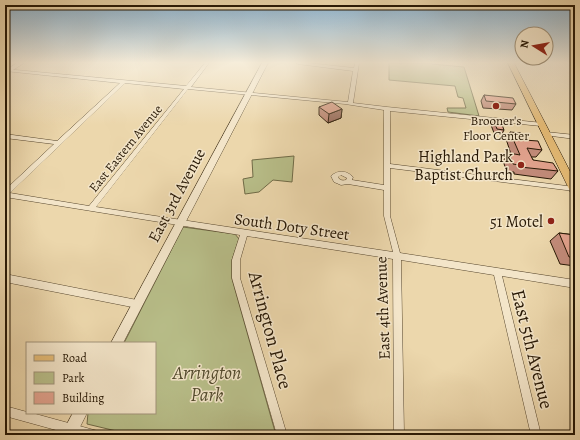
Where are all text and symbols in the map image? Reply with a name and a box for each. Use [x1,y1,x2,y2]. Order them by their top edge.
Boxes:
north arrow [514,26,554,66]
text: N [517,39,533,50]
street label: East Eastern Avenue [85,101,166,196]
marker: Brooner's Floor Center [491,101,501,111]
place label: Brooner's Floor Center [463,112,529,144]
street label: East 3rd Avenue [143,145,211,246]
place label: Highland Park Baptist Church [414,146,513,186]
marker: Highland Park Baptist Church [516,160,526,170]
street label: South Doty Street [233,208,351,246]
place label: 51 Motel [490,211,543,233]
marker: 51 Motel [546,216,556,226]
street label: East 4th Avenue [370,256,396,360]
street label: Arrington Place [242,268,298,392]
street label: East 5th Avenue [505,287,559,412]
legend [26,342,156,414]
text: Road [62,350,88,366]
park label: Arrington Park [172,360,241,408]
text: Park [62,370,85,386]
text: Building [62,390,104,406]

